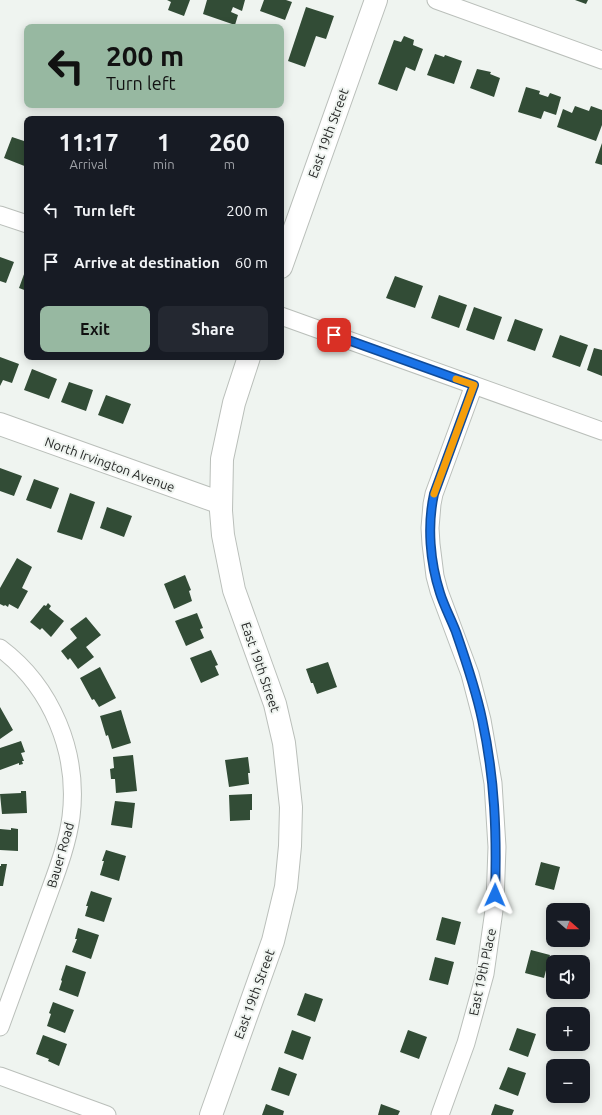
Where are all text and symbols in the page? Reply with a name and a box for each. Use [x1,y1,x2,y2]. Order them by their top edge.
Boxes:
icon: left [40,40,92,92]
text: 200 m [106,40,184,71]
text: Turn left [106,73,176,93]
street label: East 19th Street [305,86,351,180]
text: 11:17 [58,129,118,156]
text: 1 [157,129,170,156]
text: 260 [209,129,250,156]
text: Arrival [69,157,107,171]
text: min [153,157,175,171]
text: m [224,157,235,171]
icon: left [40,199,62,221]
text: Turn left [74,202,135,219]
text: 200 m [226,202,268,219]
icon: arrive [40,251,62,273]
text: Arrive at destination [74,254,220,271]
text: 60 m [235,254,268,271]
button: Exit [40,306,150,352]
button: Share [158,306,268,352]
pin [317,318,351,352]
icon: arrive [323,324,345,346]
street label: North Irvington Avenue [43,434,177,494]
street label: East 19th Street [239,620,283,714]
street label: Bauer Road [44,821,76,889]
position arrow [474,874,516,916]
north arrow [546,903,590,947]
map controls [546,903,590,1103]
street label: East 19th Place [466,927,498,1017]
street label: East 19th Street [231,947,277,1041]
button: sound [546,955,590,999]
button: + [546,1007,590,1051]
button: − [546,1059,590,1103]

